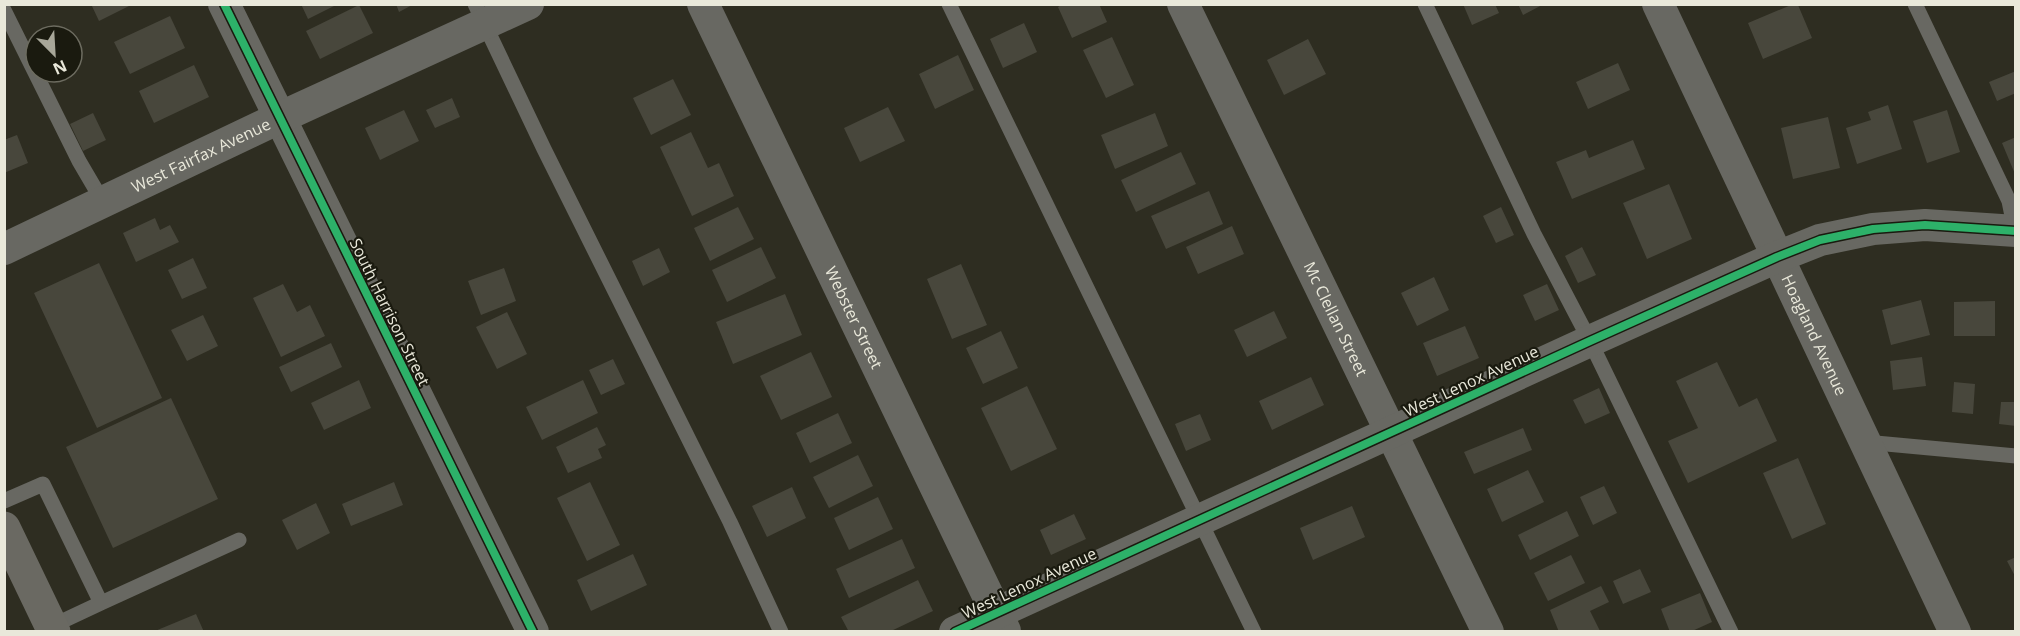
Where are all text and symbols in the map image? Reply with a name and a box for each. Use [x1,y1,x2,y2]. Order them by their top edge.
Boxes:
north arrow [24,24,84,84]
text: N [50,55,71,80]
street label: West Fairfax Avenue [128,113,274,198]
street label: South Harrison Street [345,235,435,390]
street label: Mc Clellan Street [1299,258,1373,380]
street label: Webster Street [820,263,888,373]
street label: Hoagland Avenue [1776,271,1853,399]
street label: West Lenox Avenue [1400,340,1542,422]
street label: West Lenox Avenue [958,542,1100,624]

